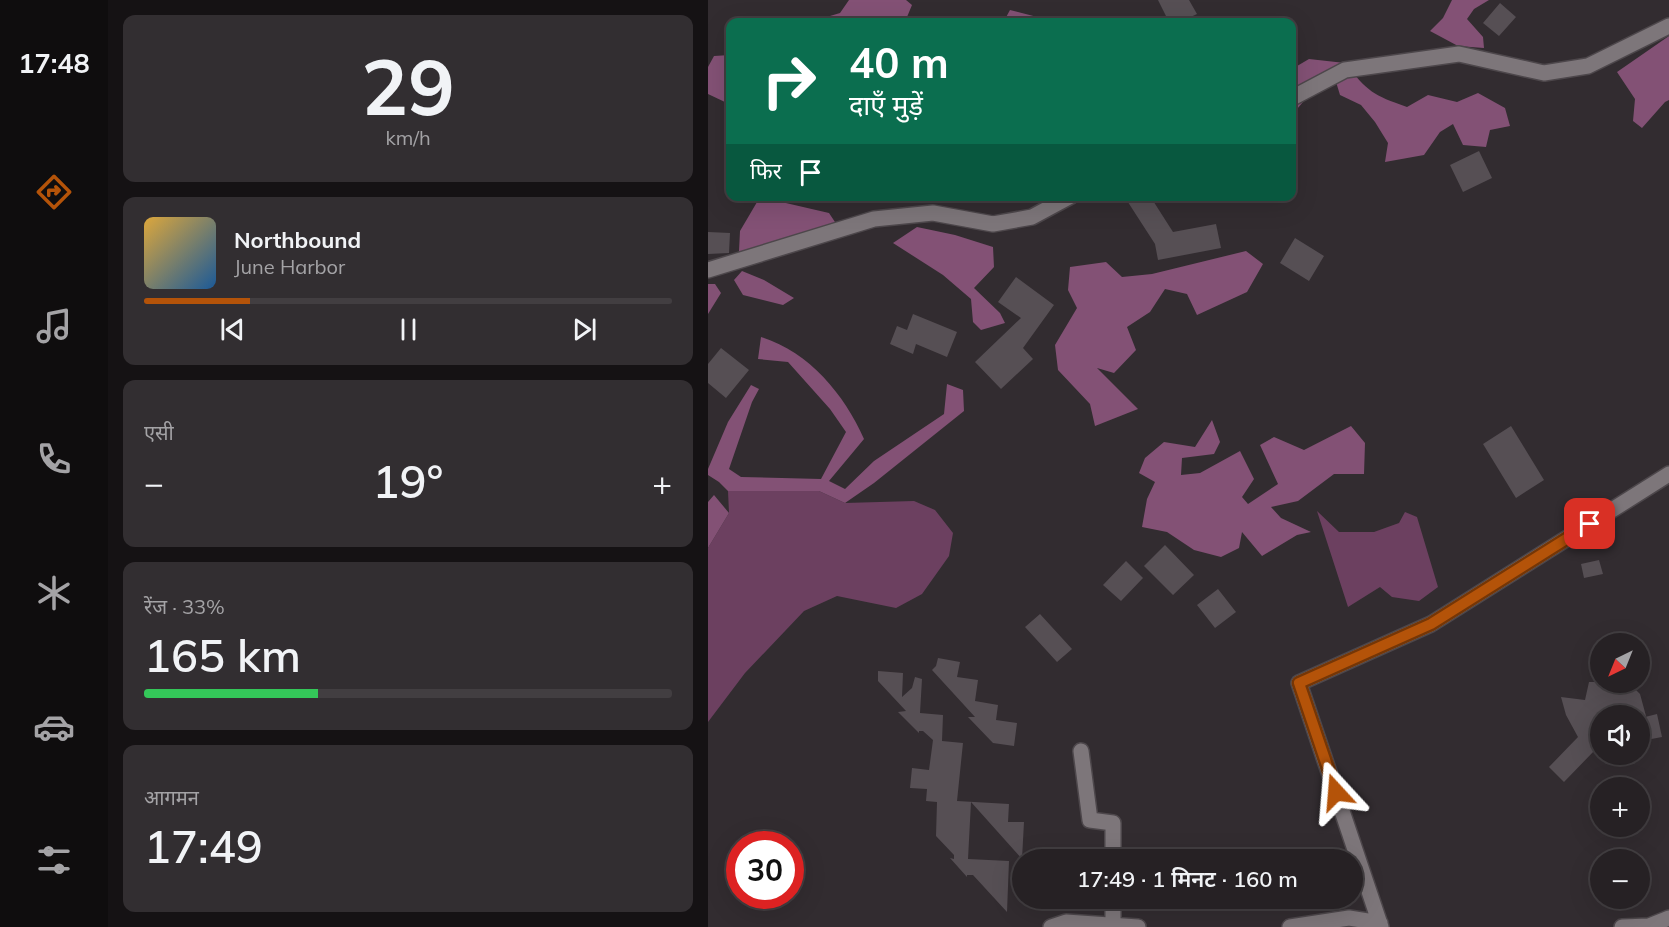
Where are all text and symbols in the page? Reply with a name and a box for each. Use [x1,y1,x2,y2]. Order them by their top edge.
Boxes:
text: 40 m [849,36,949,89]
text: 29 [361,37,455,135]
icon: right [750,42,828,120]
text: 17:48 [18,46,90,80]
text: दाएँ मुड़ें [849,88,923,122]
text: km/h [385,125,431,150]
icon: arrive [794,156,827,189]
text: फिर [750,157,782,185]
icon: directions [33,171,75,213]
text: Northbound [234,226,361,254]
text: June Harbor [234,254,345,279]
icon: music [33,305,75,347]
icon: previous [216,313,249,346]
icon: pause [392,313,425,346]
icon: next [568,313,601,346]
text: एसी [144,420,174,445]
icon: phone [33,438,75,480]
text: 19° [373,453,443,509]
text: − [144,462,164,503]
text: + [652,462,672,503]
pin [1564,498,1615,549]
icon: arrive [1573,507,1606,540]
icon: climate [33,572,75,614]
text: रेंज · 33% [144,594,225,619]
text: 165 km [144,627,301,683]
north arrow [1590,633,1650,693]
map controls [1590,633,1650,909]
button: sound [1590,705,1650,765]
icon: car [33,706,75,748]
position arrow [1304,760,1368,824]
button: + [1590,777,1650,837]
text: आगमन [144,785,199,810]
text: 17:49 [144,818,263,874]
speed limit sign: 30 [726,831,804,909]
icon: filters [33,839,75,881]
button: − [1590,849,1650,909]
text: 17:49 · 1 मिनट · 160 m [1077,865,1298,893]

